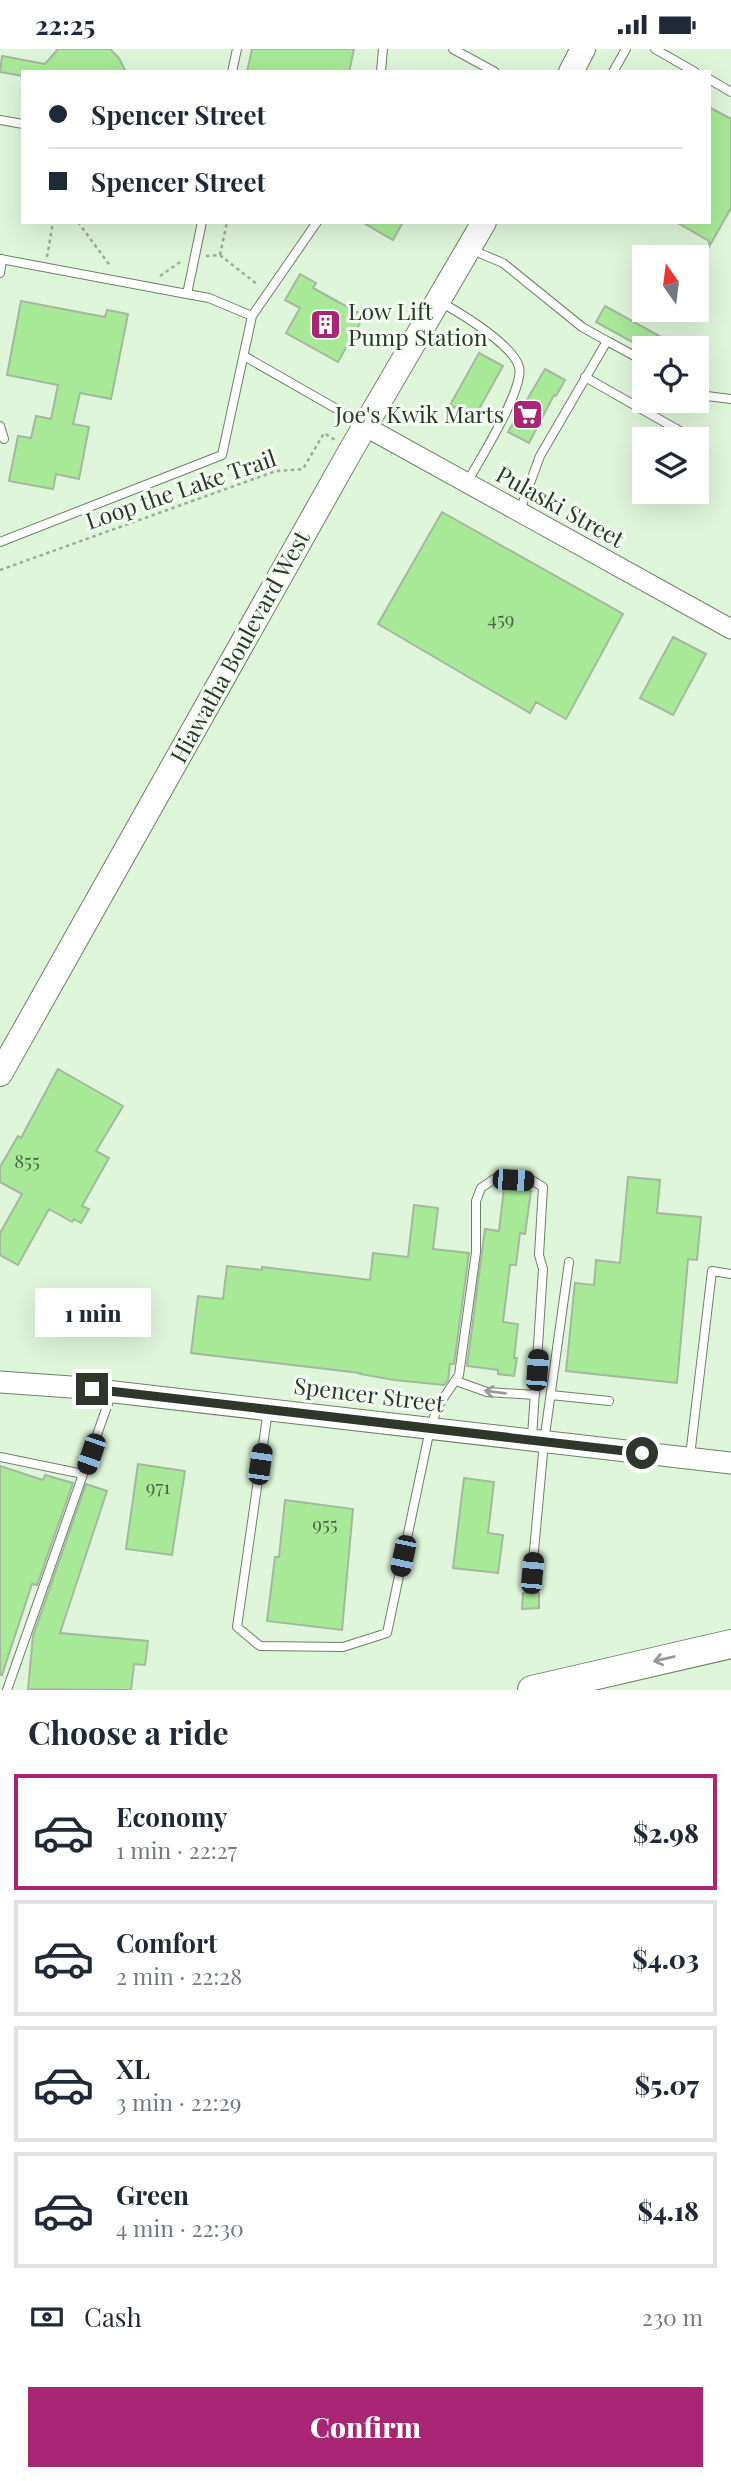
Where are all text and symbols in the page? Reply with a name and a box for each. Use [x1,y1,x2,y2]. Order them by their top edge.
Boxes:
text: 22:25 [35,7,95,42]
text: Spencer Street [91,97,266,132]
text: Spencer Street [91,164,266,199]
north arrow [632,245,709,322]
map controls [632,245,709,504]
place label: Low Lift Pump Station [348,295,488,352]
building icon: Low Lift Pump Station [308,308,342,342]
button: locate [632,336,709,413]
place label: Joe's Kwik Marts [334,398,504,429]
supermarket icon: Joe's Kwik Marts [510,398,544,432]
button: layers [632,427,709,504]
street label: Loop the Lake Trail [81,441,280,536]
street label: Pulaski Street [491,458,631,554]
street label: Hiawatha Boulevard West [162,524,316,768]
house number: 459 [488,605,514,631]
house number: 855 [14,1147,40,1173]
car [492,1168,535,1192]
callout: 1 min [34,1287,150,1337]
text: 1 min [65,1297,121,1328]
car [526,1348,549,1392]
street label: Spencer Street [292,1369,447,1418]
route end [76,1373,108,1405]
one-way arrow [484,1385,507,1398]
car [75,1431,108,1477]
route start [626,1437,658,1469]
car [247,1442,274,1486]
house number: 971 [146,1473,170,1499]
house number: 955 [312,1510,338,1536]
car [389,1533,418,1579]
car [520,1551,545,1595]
one-way arrow [654,1654,676,1667]
text: Choose a ride [28,1710,229,1753]
text: Economy [116,1799,227,1834]
icon: car [32,1801,95,1864]
text: $2.98 [633,1815,699,1850]
text: 1 min · 22:27 [116,1834,237,1865]
text: Comfort [116,1925,217,1960]
icon: car [32,1927,95,1990]
text: $4.03 [632,1941,699,1976]
text: 2 min · 22:28 [116,1960,242,1991]
text: XL [116,2051,150,2086]
icon: car [32,2053,95,2116]
text: $5.07 [635,2067,699,2102]
text: 3 min · 22:29 [116,2086,241,2117]
text: Green [116,2177,189,2212]
icon: car [32,2179,95,2242]
text: $4.18 [637,2193,699,2228]
text: 4 min · 22:30 [116,2212,244,2243]
icon: cash [28,2298,66,2336]
text: Cash [84,2299,142,2334]
text: 230 m [642,2301,703,2332]
button: Confirm [28,2387,703,2467]

